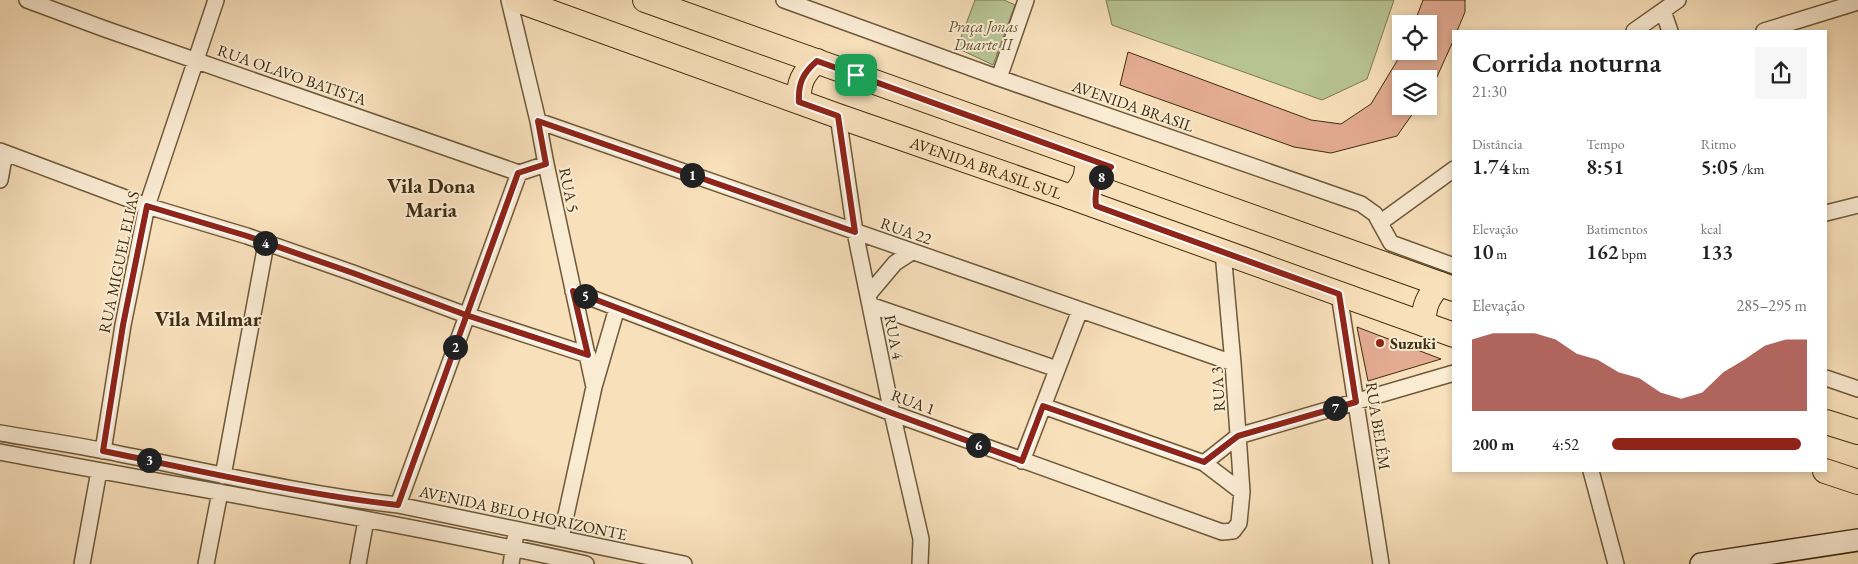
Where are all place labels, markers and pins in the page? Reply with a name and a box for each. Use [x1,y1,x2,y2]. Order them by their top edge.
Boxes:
pin [835,54,877,96]
pin: 1 [680,162,704,188]
pin: 8 [1088,164,1114,190]
pin: 4 [252,230,278,256]
pin: 5 [572,284,598,308]
place label: Suzuki [1390,333,1436,354]
pin: 2 [442,334,468,360]
marker: Suzuki [1374,337,1386,349]
pin: 7 [1322,396,1348,420]
pin: 6 [966,432,990,458]
pin: 3 [136,448,162,472]

